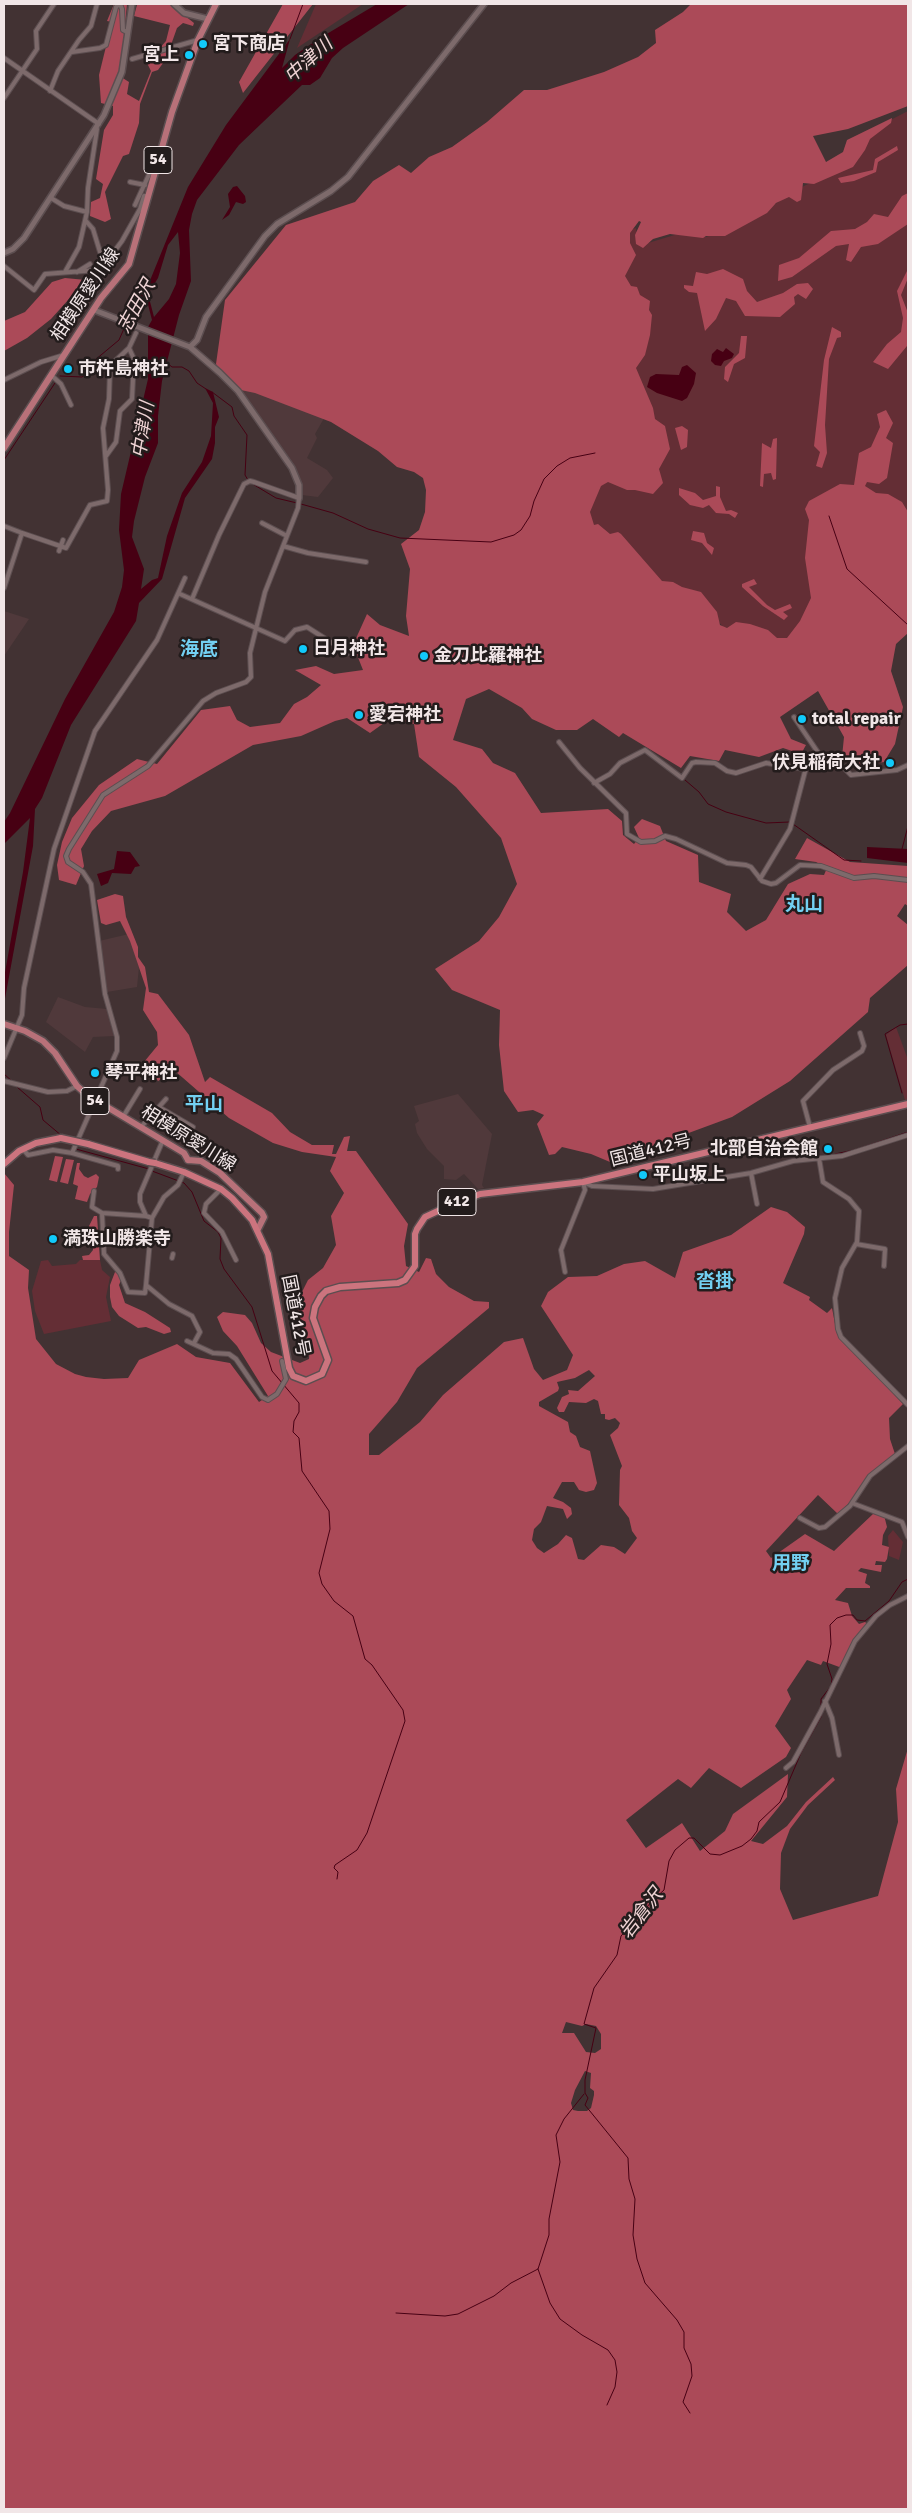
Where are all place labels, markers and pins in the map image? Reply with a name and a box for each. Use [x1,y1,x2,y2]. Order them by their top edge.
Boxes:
place label: 宮下商店 [213,33,285,55]
marker: 宮下商店 [197,38,209,50]
place label: 宮上 [143,44,179,66]
marker: 宮上 [183,49,195,61]
place label: 市杵島神社 [78,358,168,380]
marker: 市杵島神社 [62,363,74,375]
place label: 日月神社 [313,638,385,660]
marker: 日月神社 [297,643,309,655]
place label: 金刀比羅神社 [434,645,542,667]
marker: 金刀比羅神社 [418,650,430,662]
place label: 愛宕神社 [369,704,441,726]
place label: total repair [812,708,901,730]
marker: 愛宕神社 [353,709,365,721]
marker: total repair [796,713,808,725]
place label: 伏見稲荷大社 [772,752,880,774]
marker: 伏見稲荷大社 [884,757,896,769]
place label: 琴平神社 [105,1062,177,1084]
marker: 琴平神社 [89,1067,101,1079]
place label: 北部自治会館 [710,1138,818,1160]
marker: 北部自治会館 [822,1143,834,1155]
place label: 平山坂上 [653,1164,725,1186]
marker: 平山坂上 [637,1169,649,1181]
place label: 満珠山勝楽寺 [63,1228,171,1250]
marker: 満珠山勝楽寺 [47,1233,59,1245]

